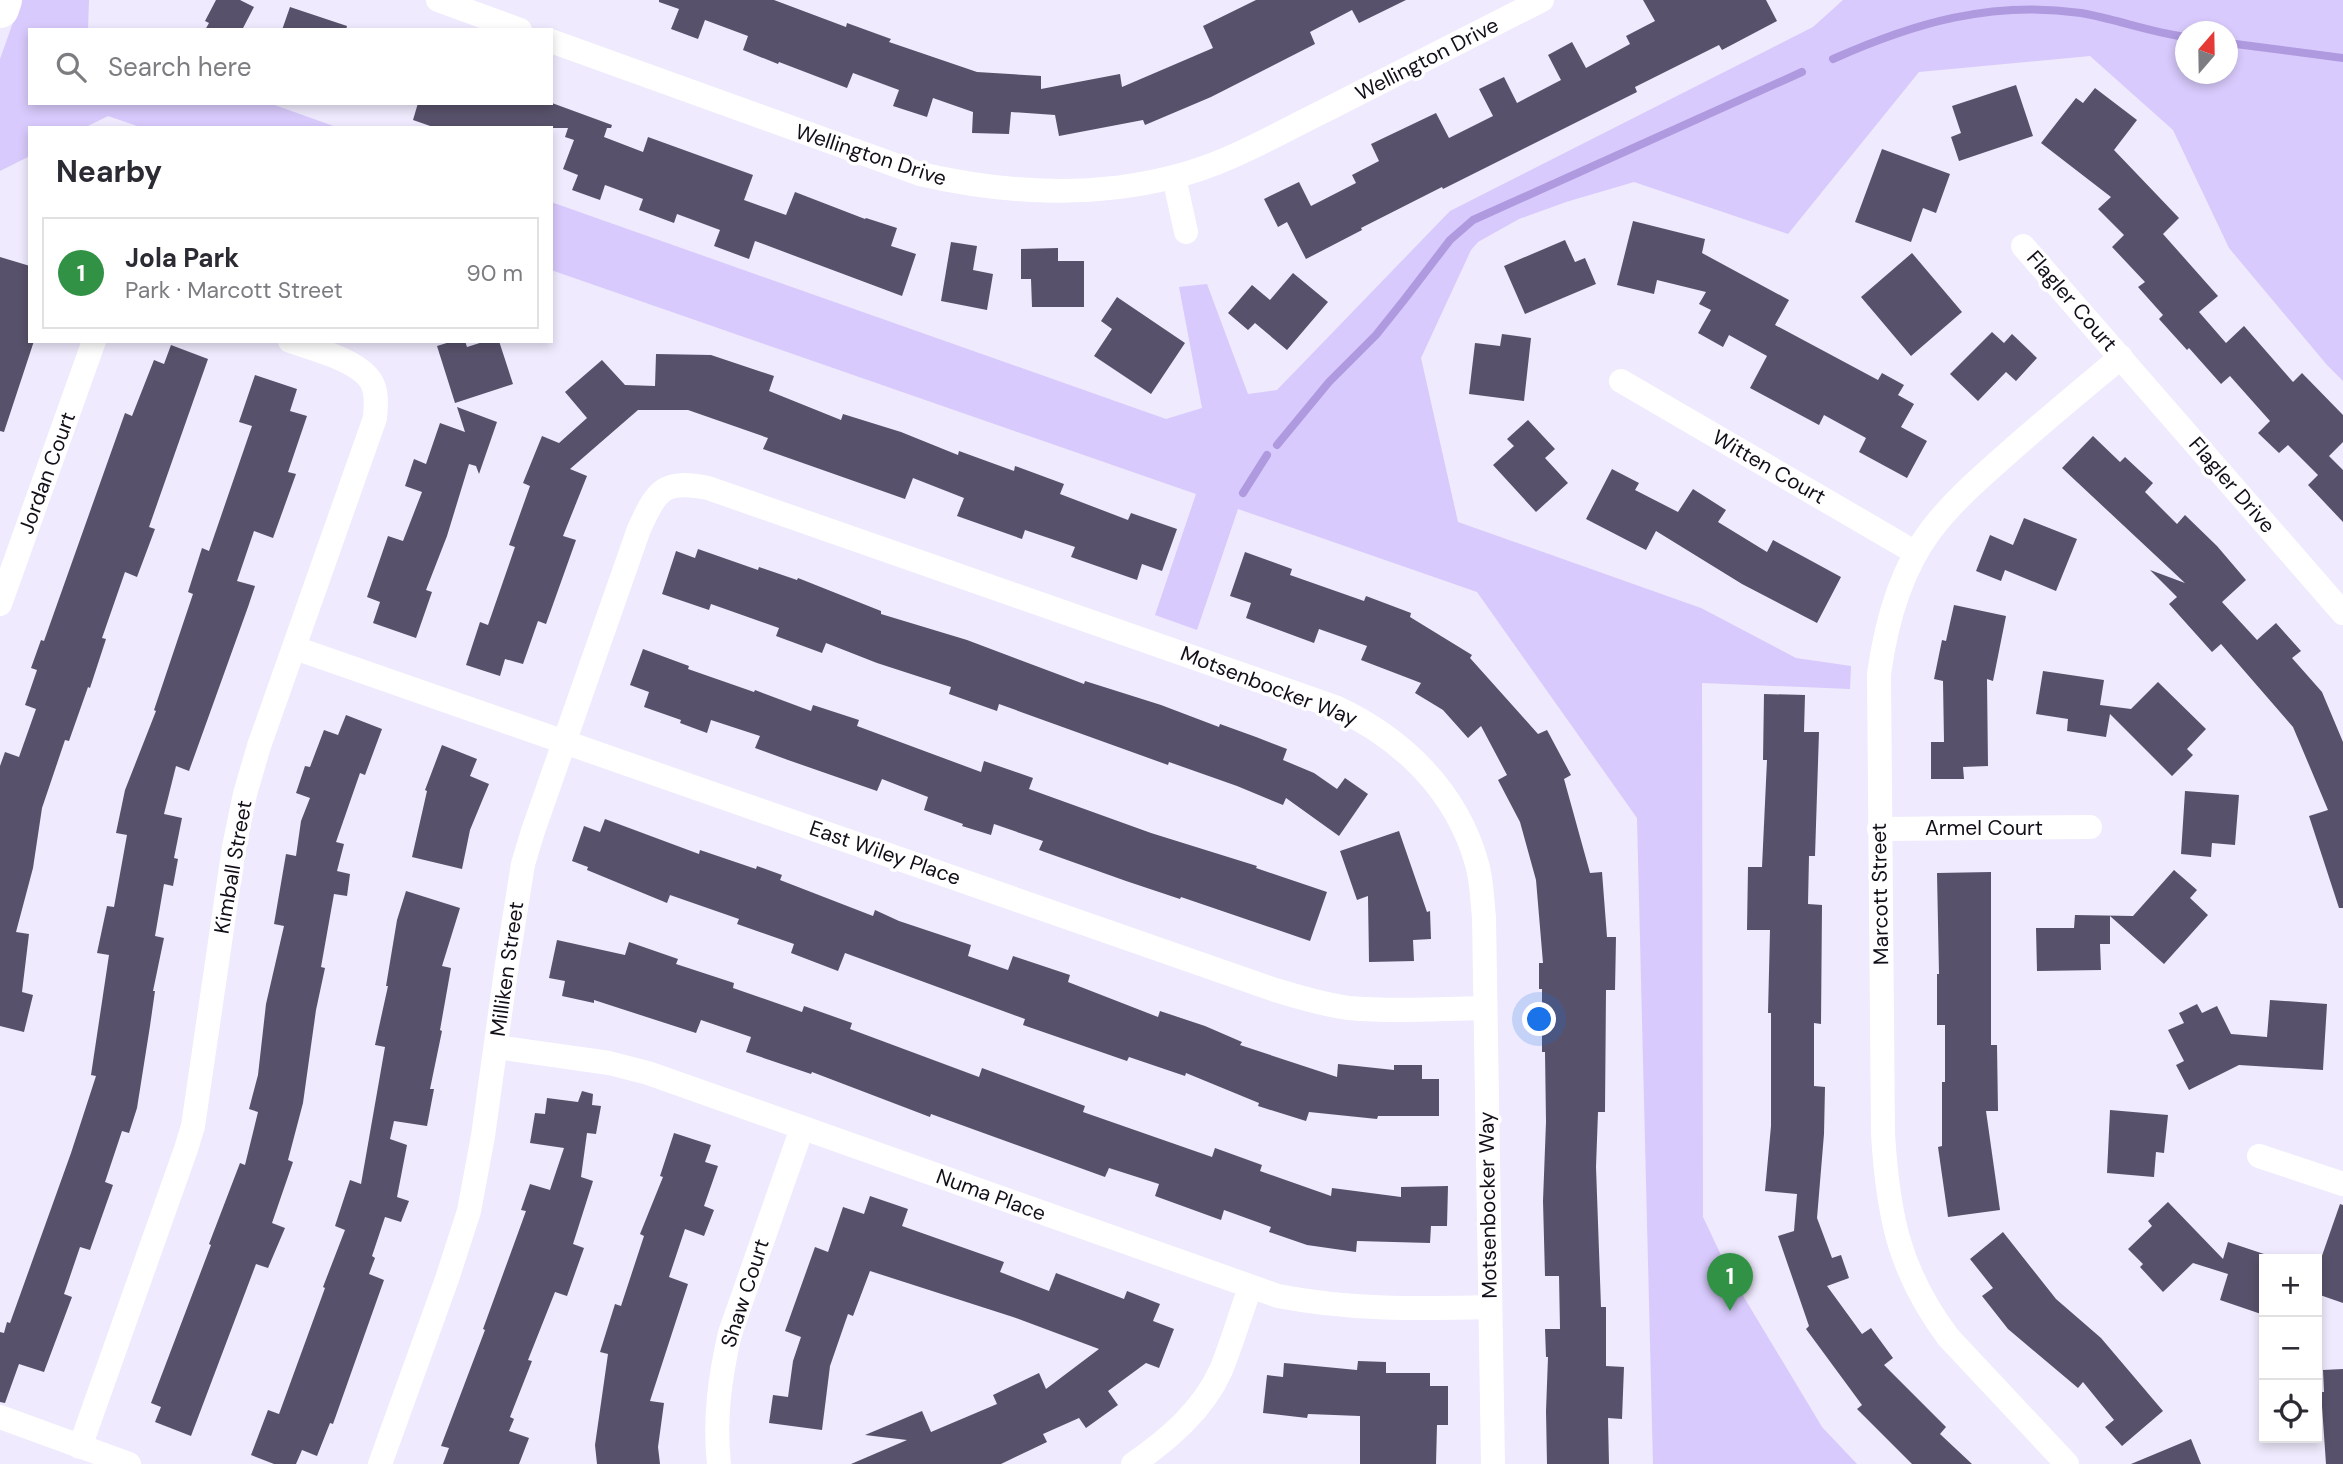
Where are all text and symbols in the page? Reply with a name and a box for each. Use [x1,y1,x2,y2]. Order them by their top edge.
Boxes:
street label: Wellington Drive [1351,11,1503,107]
north arrow [2175,21,2238,84]
search box [28,28,553,105]
icon: search [52,48,90,86]
text: Search here [108,50,251,84]
street label: Wellington Drive [792,117,950,193]
text: Nearby [56,152,162,191]
text: Jola Park [125,241,239,275]
street label: Flagler Court [2021,245,2123,357]
text: 1 [77,258,85,288]
text: 90 m [466,258,523,288]
text: Park · Marcott Street [125,275,343,305]
street label: Jordan Court [12,408,82,538]
street label: Witten Court [1707,423,1831,511]
street label: Flagler Drive [2182,431,2282,539]
street label: Motsenbocker Way [1177,639,1362,733]
street label: Kimball Street [207,798,259,936]
street label: East Wiley Place [806,814,964,892]
street label: Armel Court [1925,814,2043,842]
street label: Marcott Street [1865,823,1895,965]
street label: Milliken Street [484,900,530,1038]
your location [1522,1002,1556,1036]
street label: Motsenbocker Way [1472,1111,1504,1299]
street label: Numa Place [932,1162,1050,1228]
street label: Shaw Court [714,1235,776,1351]
pin: 1 [1707,1253,1753,1311]
map controls [2259,1254,2322,1443]
button: + [2259,1254,2322,1317]
button: − [2259,1317,2322,1380]
button: locate [2259,1380,2322,1443]

